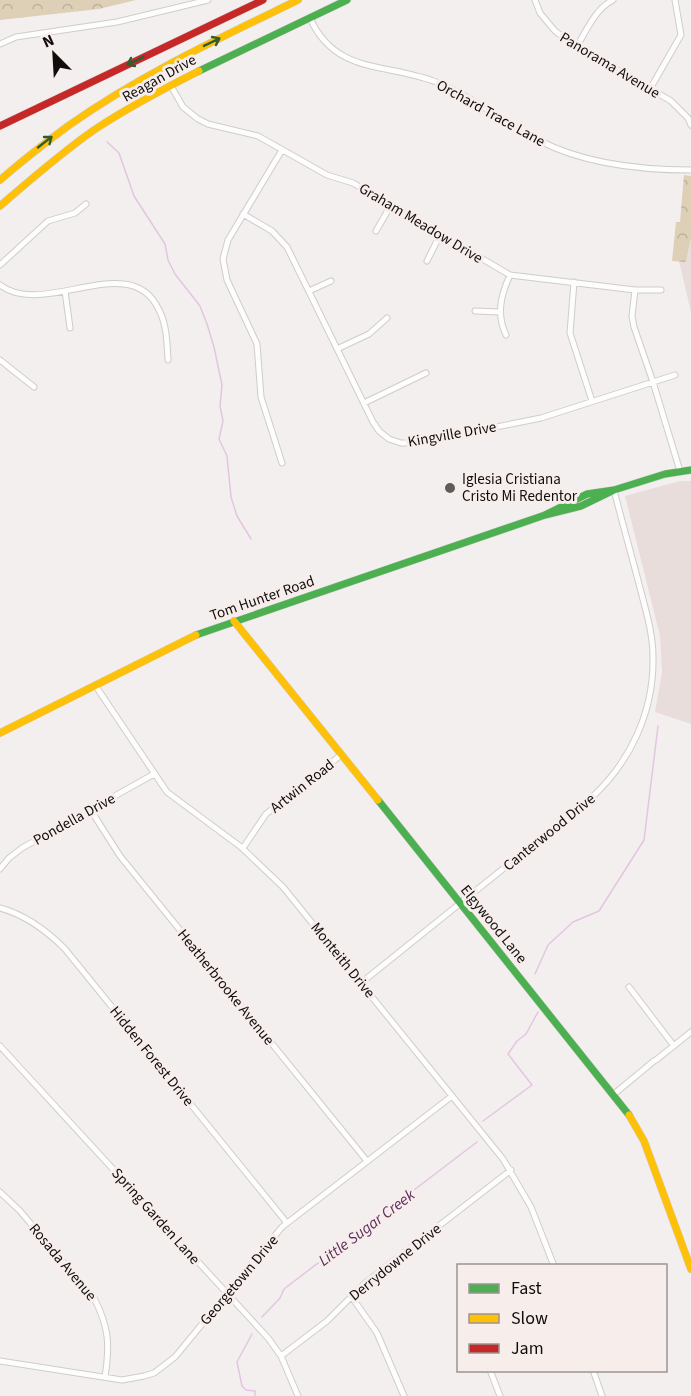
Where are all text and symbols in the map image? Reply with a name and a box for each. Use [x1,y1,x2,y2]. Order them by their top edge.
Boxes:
north arrow [24,24,84,84]
street label: Panorama Avenue [556,27,664,104]
text: N [39,29,58,53]
one-way arrow [202,36,220,48]
street label: Reagan Drive [118,49,200,107]
one-way arrow [126,56,144,68]
street label: Orchard Trace Lane [433,75,549,152]
one-way arrow [37,136,53,149]
street label: Graham Meadow Drive [355,178,487,269]
street label: Kingville Drive [406,416,498,453]
place label: Iglesia Cristiana Cristo Mi Redentor [462,469,578,507]
marker: Iglesia Cristiana Cristo Mi Redentor [443,481,457,495]
street label: Tom Hunter Road [207,571,317,626]
street label: Artwin Road [266,755,339,818]
street label: Pondella Drive [29,788,119,851]
street label: Canterwood Drive [499,789,600,876]
street label: Elgywood Lane [455,881,532,968]
street label: Monteith Drive [306,918,380,1003]
street label: Heatherbrooke Avenue [172,925,279,1050]
street label: Hidden Forest Drive [105,1002,199,1111]
street label: Spring Garden Lane [107,1163,205,1269]
water label: Little Sugar Creek [314,1184,420,1271]
street label: Rosada Avenue [24,1219,101,1306]
street label: Derrydowne Drive [345,1219,446,1306]
street label: Georgetown Drive [195,1231,283,1330]
legend [457,1264,667,1372]
text: Fast [511,1276,542,1301]
text: Slow [511,1306,548,1331]
text: Jam [511,1336,544,1361]

